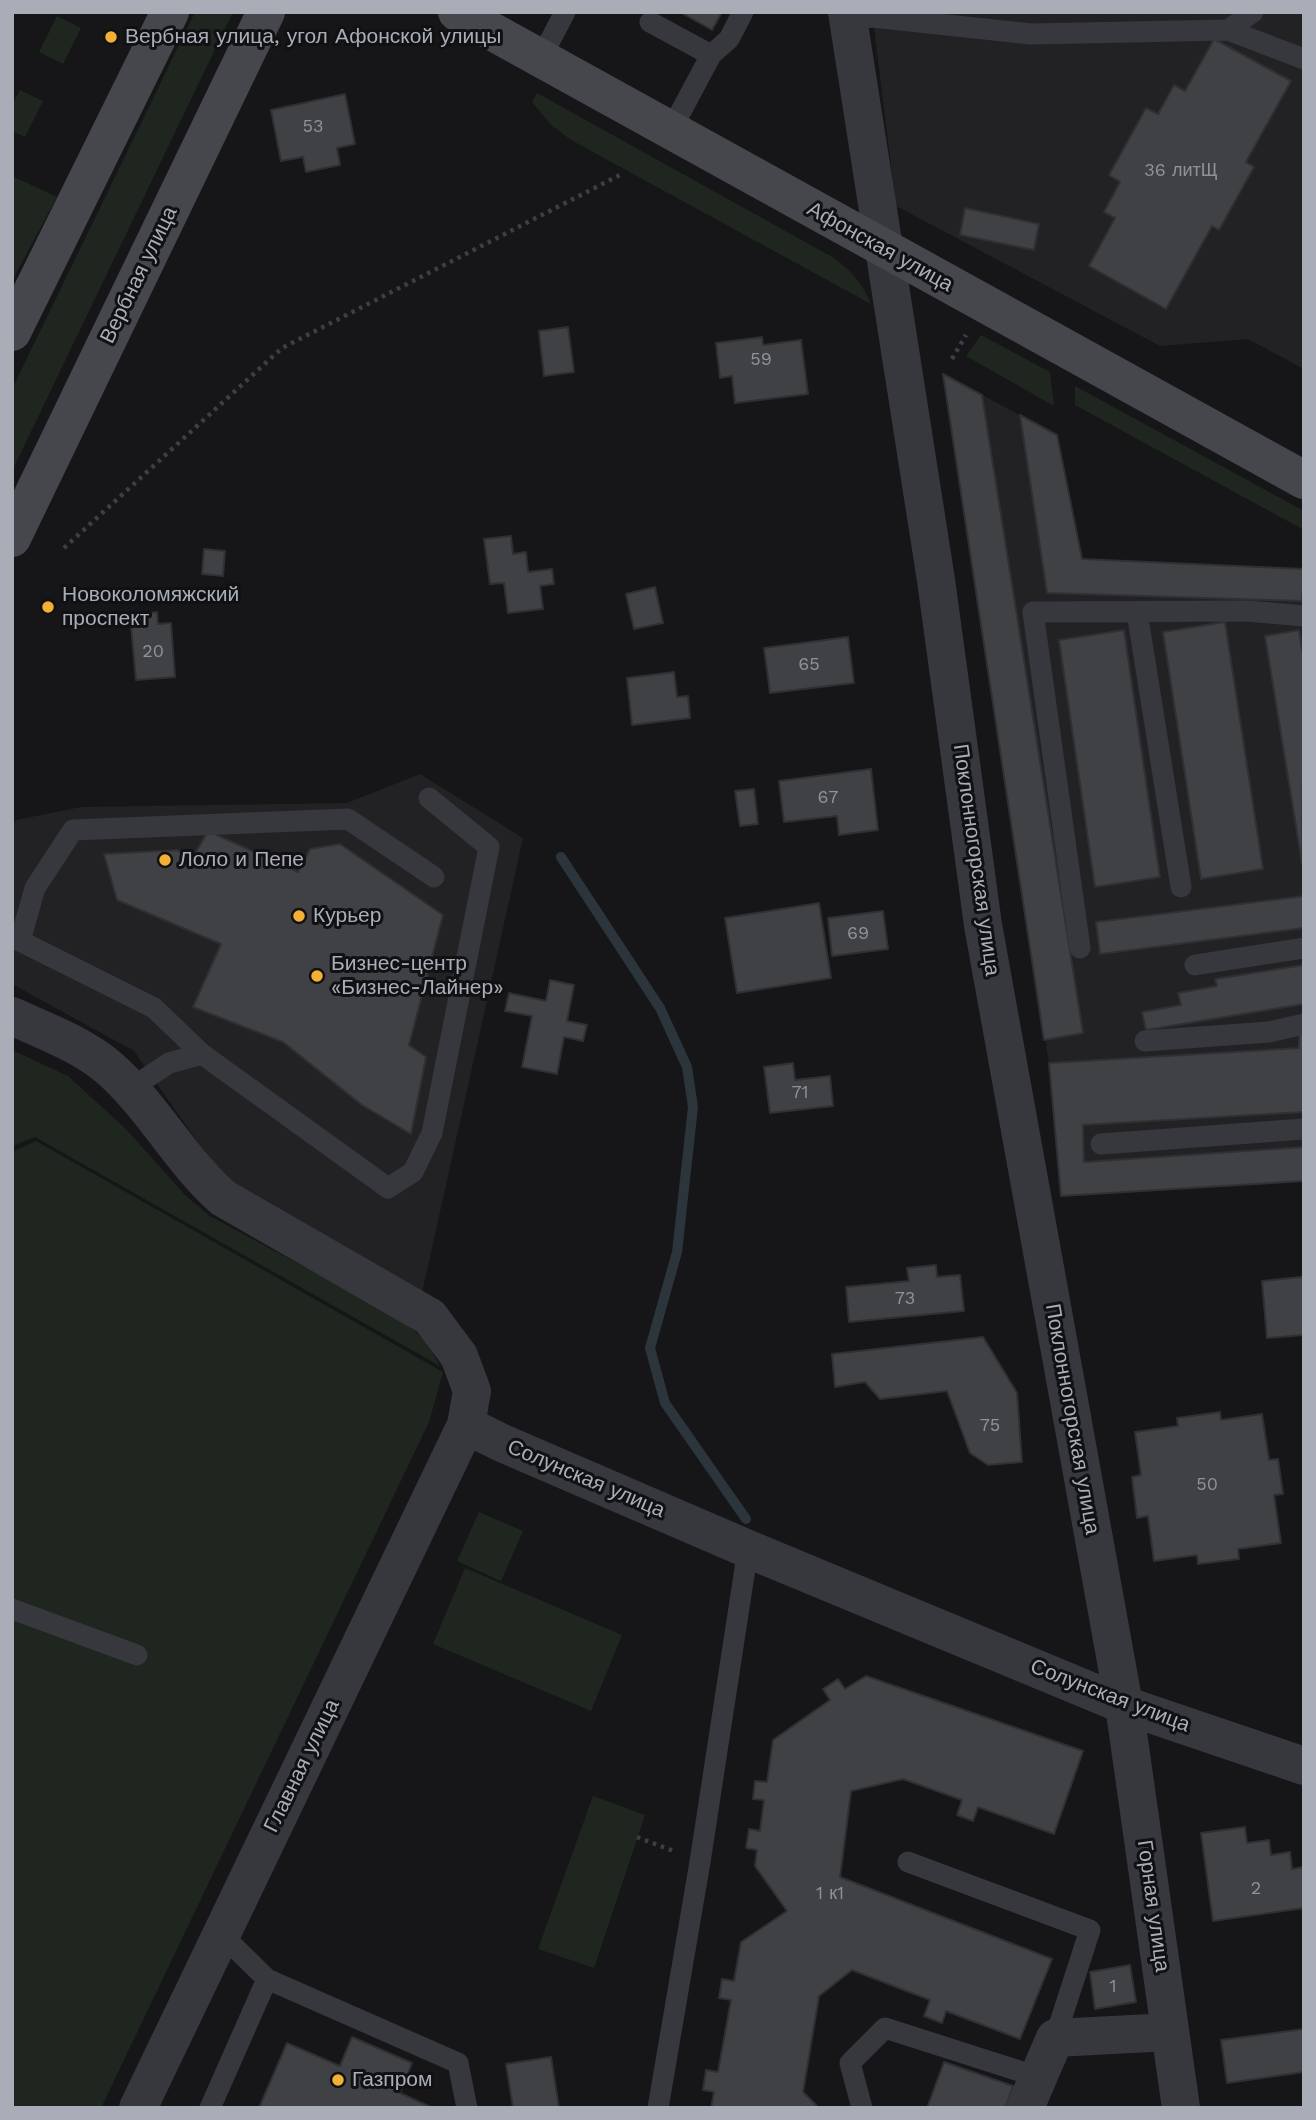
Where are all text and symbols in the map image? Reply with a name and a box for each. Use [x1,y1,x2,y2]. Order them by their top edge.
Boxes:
place label: Вербная улица, угол Афонской улицы [125,24,501,50]
marker: Вербная улица, угол Афонской улицы [103,29,119,45]
house number: 53 [303,116,323,138]
house number: 36 литЩ [1144,160,1218,182]
street label: Афонская улица [803,196,957,298]
street label: Вербная улица [95,203,183,347]
house number: 59 [750,349,772,371]
place label: Новоколомяжский проспект [62,582,239,632]
marker: Новоколомяжский проспект [40,599,56,615]
house number: 20 [142,641,164,663]
house number: 65 [798,654,820,676]
street label: Поклонногорская улица [947,742,1005,978]
house number: 67 [818,787,838,809]
place label: Лоло и Пепе [179,847,304,873]
marker: Лоло и Пепе [157,852,173,868]
place label: Курьер [313,903,381,929]
marker: Курьер [291,908,307,924]
house number: 69 [847,923,869,945]
place label: Бизнес-центр «Бизнес-Лайнер» [331,951,503,1001]
marker: Бизнес-центр «Бизнес-Лайнер» [309,968,325,984]
house number: 71 [791,1082,809,1104]
house number: 73 [895,1288,915,1310]
street label: Поклонногорская улица [1039,1302,1105,1536]
house number: 75 [980,1415,1000,1437]
street label: Солунская улица [503,1434,669,1524]
house number: 50 [1196,1474,1218,1496]
street label: Солунская улица [1027,1654,1193,1738]
street label: Главная улица [259,1695,345,1837]
street label: Горная улица [1131,1838,1175,1974]
house number: 2 [1251,1878,1261,1900]
house number: 1 к1 [816,1883,844,1905]
house number: 1 [1109,1976,1117,1998]
place label: Газпром [352,2067,432,2093]
marker: Газпром [330,2072,346,2088]

